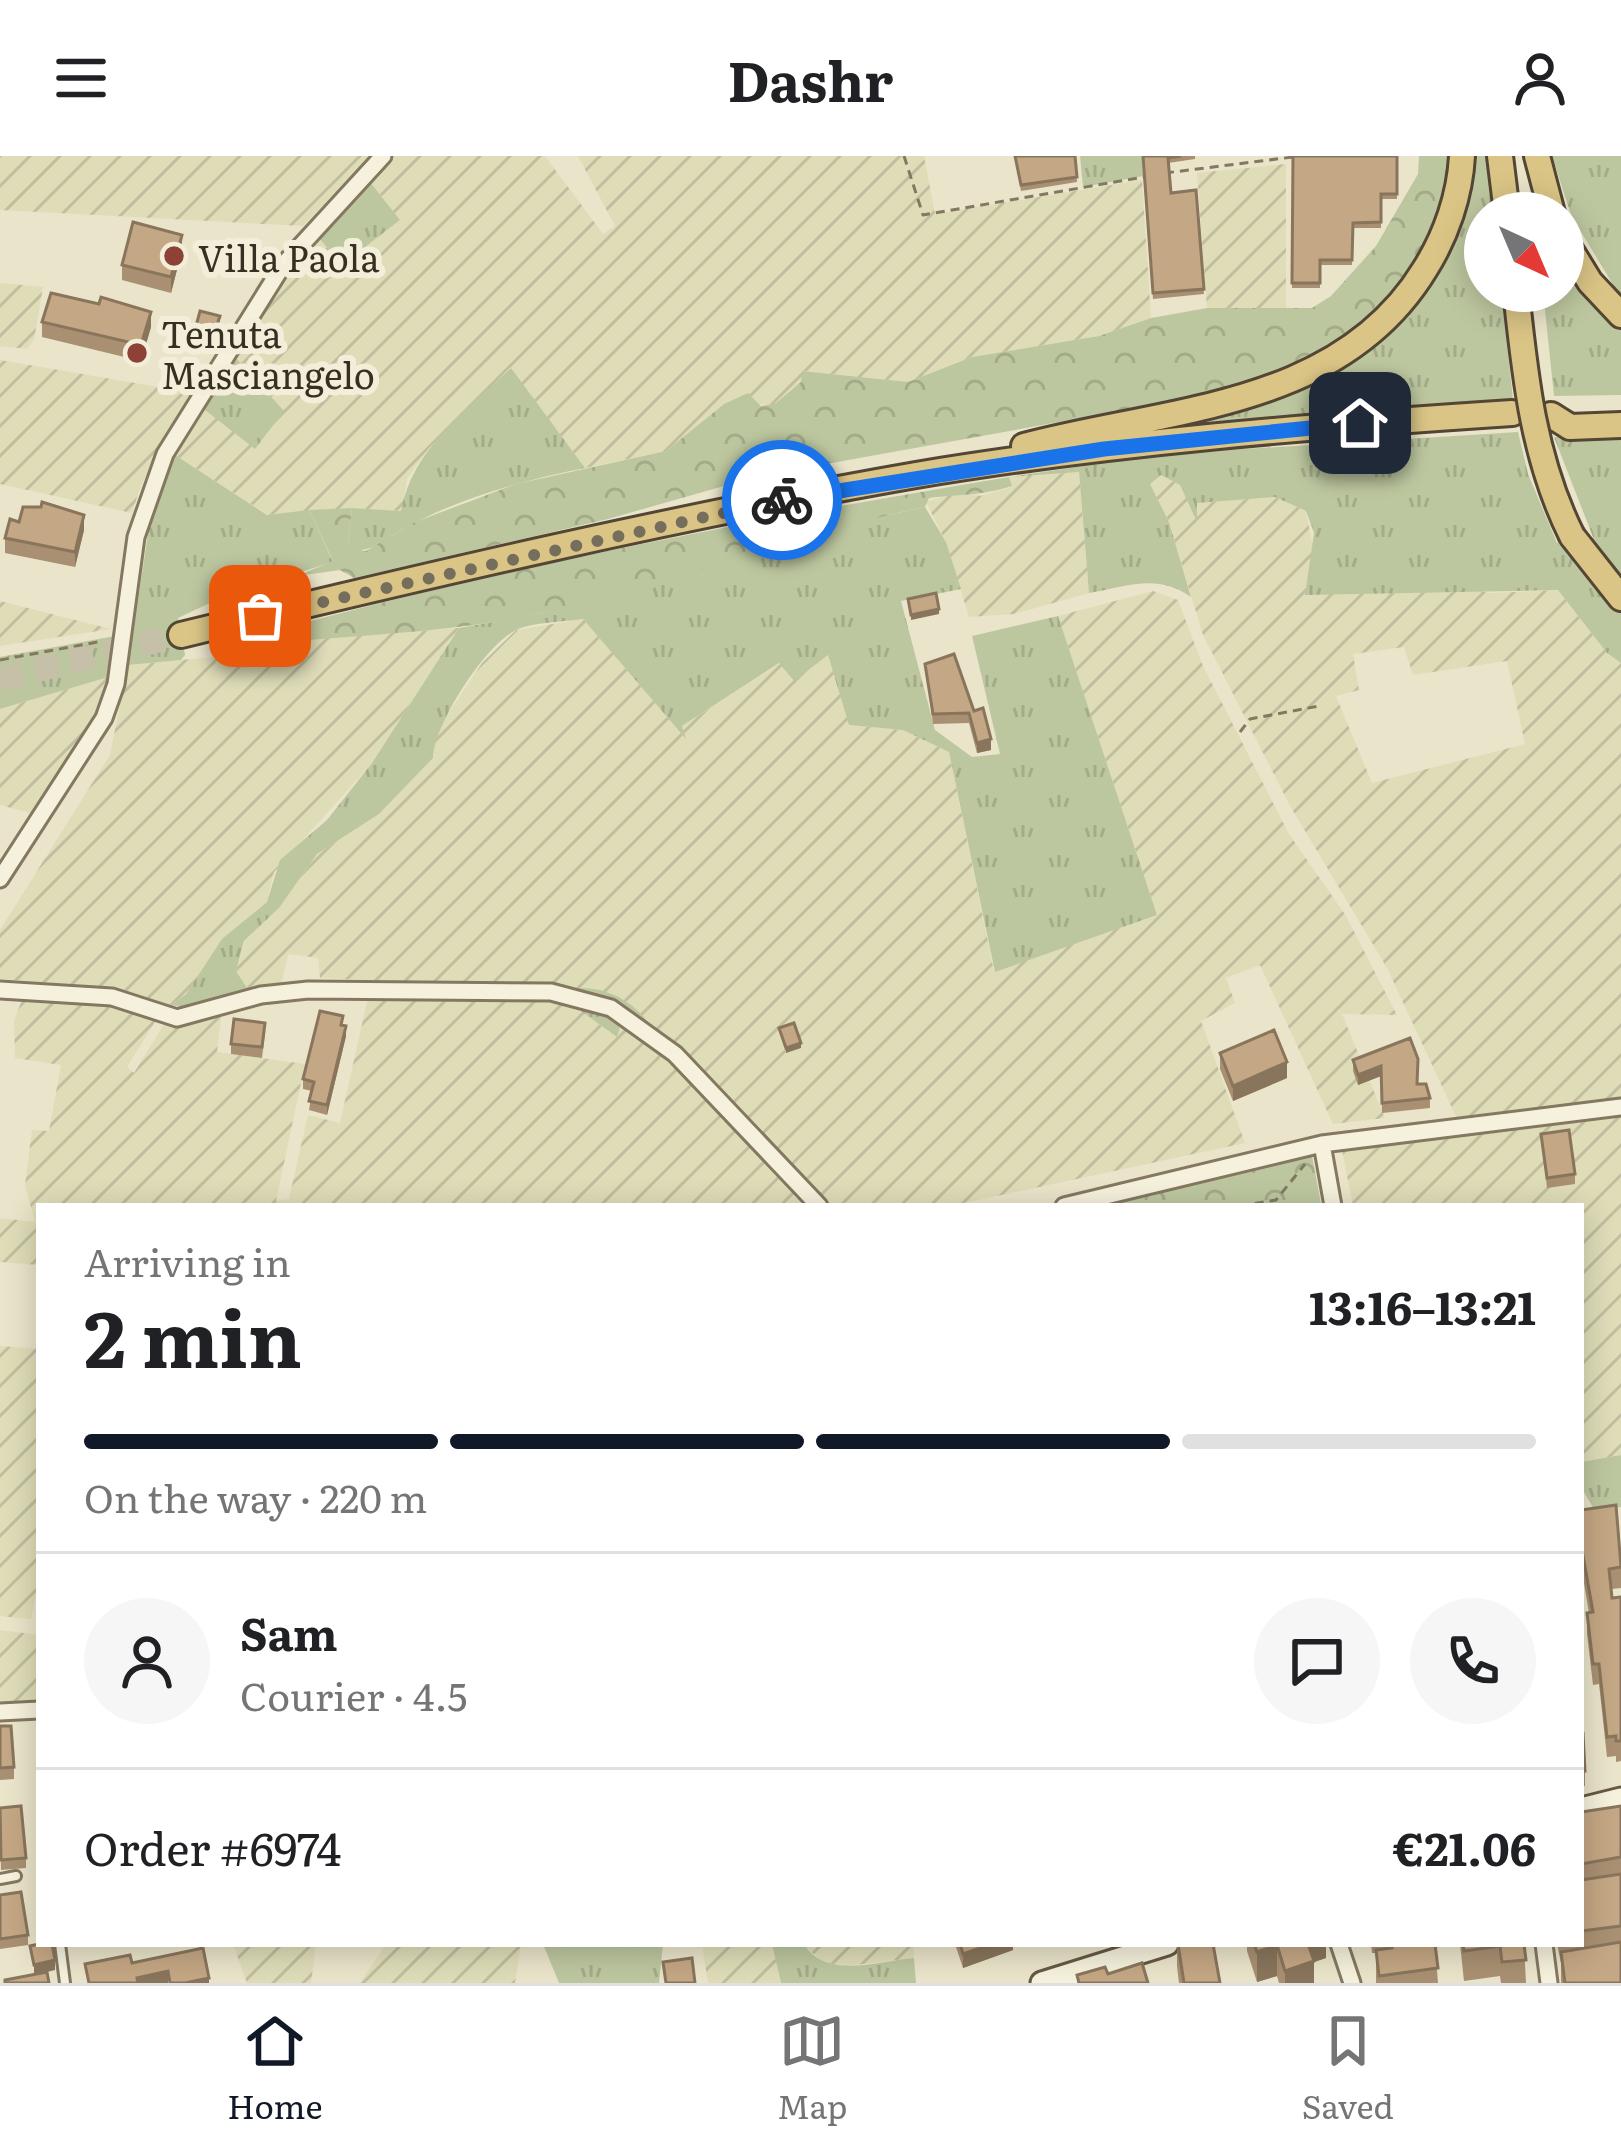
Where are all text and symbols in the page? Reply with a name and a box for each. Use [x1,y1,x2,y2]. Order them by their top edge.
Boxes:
text: Dashr [728,38,893,119]
icon: menu [48,45,114,111]
icon: person [1507,45,1573,111]
north arrow [1464,192,1584,312]
map controls [1464,192,1584,312]
place label: Villa Paola [198,230,380,283]
marker: Villa Paola [161,243,187,269]
place label: Tenuta Masciangelo [161,306,375,400]
marker: Tenuta Masciangelo [124,340,150,366]
pin [1309,372,1411,474]
icon: home [1327,390,1393,456]
courier [722,440,842,560]
icon: bike [749,467,815,533]
pin [209,565,311,667]
icon: bag [227,583,293,649]
text: Arriving in [84,1231,291,1289]
text: 13:16–13:21 [1309,1272,1536,1339]
text: 2 min [84,1276,302,1392]
text: On the way · 220 m [84,1467,427,1525]
button: person [84,1598,210,1724]
text: Sam [240,1598,338,1665]
button: chat [1254,1598,1380,1724]
button: phone [1410,1598,1536,1724]
text: Courier · 4.5 [240,1665,467,1723]
text: Order #6974 [84,1813,341,1880]
text: €21.06 [1393,1813,1536,1880]
tab: Home [227,2008,323,2129]
tab: Map [777,2008,847,2129]
tab: Saved [1302,2008,1394,2129]

